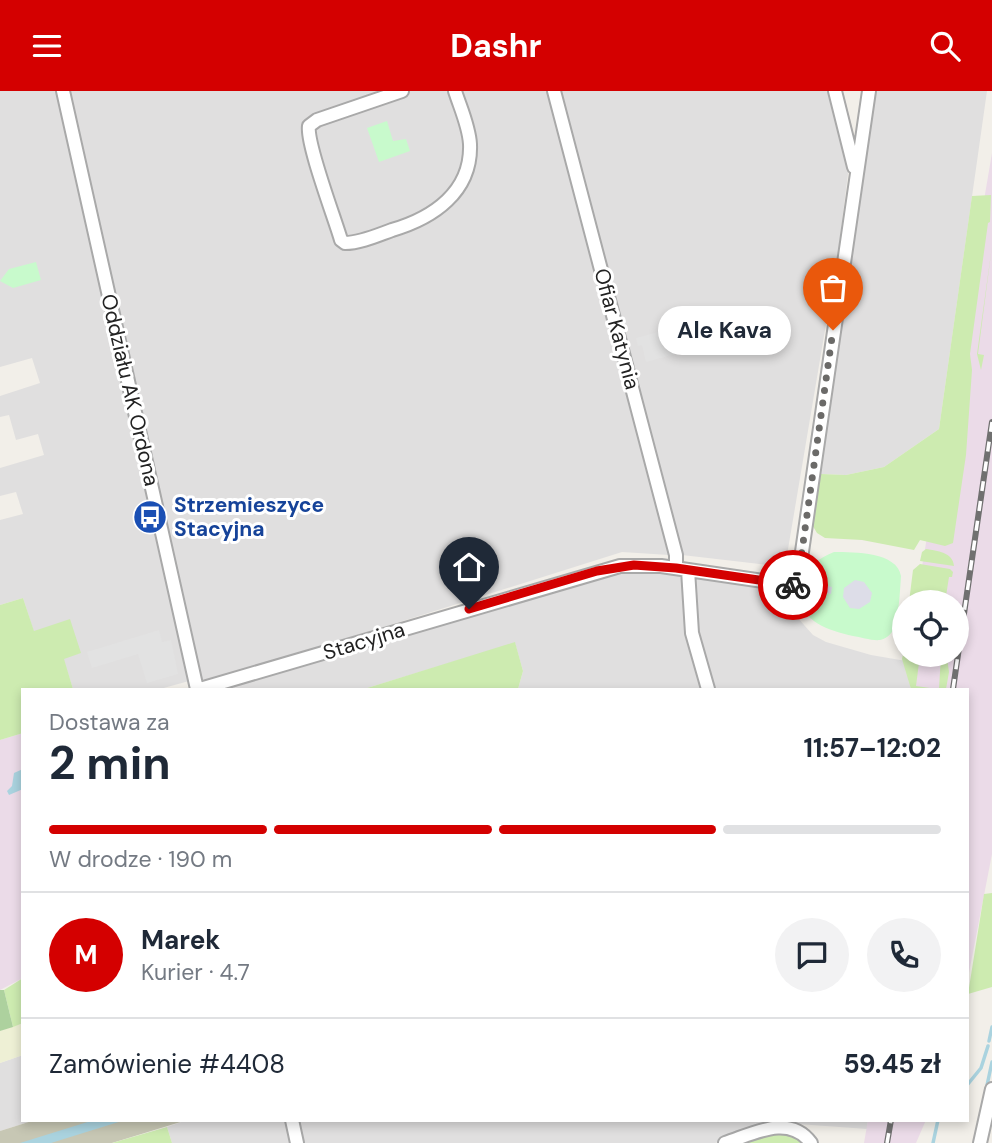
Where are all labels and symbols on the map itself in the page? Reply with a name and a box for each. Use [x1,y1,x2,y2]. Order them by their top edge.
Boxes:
pin [803,258,863,330]
street label: Ofiar Katynia [587,265,647,393]
street label: Oddziału AK Ordona [94,291,166,489]
callout: Ale Kava [658,306,791,355]
place label: Strzemieszyce Stacyjna [174,491,324,543]
bus stop icon: Strzemieszyce Stacyjna [131,498,169,536]
pin [439,537,499,609]
courier [758,550,828,620]
street label: Stacyjna [320,615,408,667]

